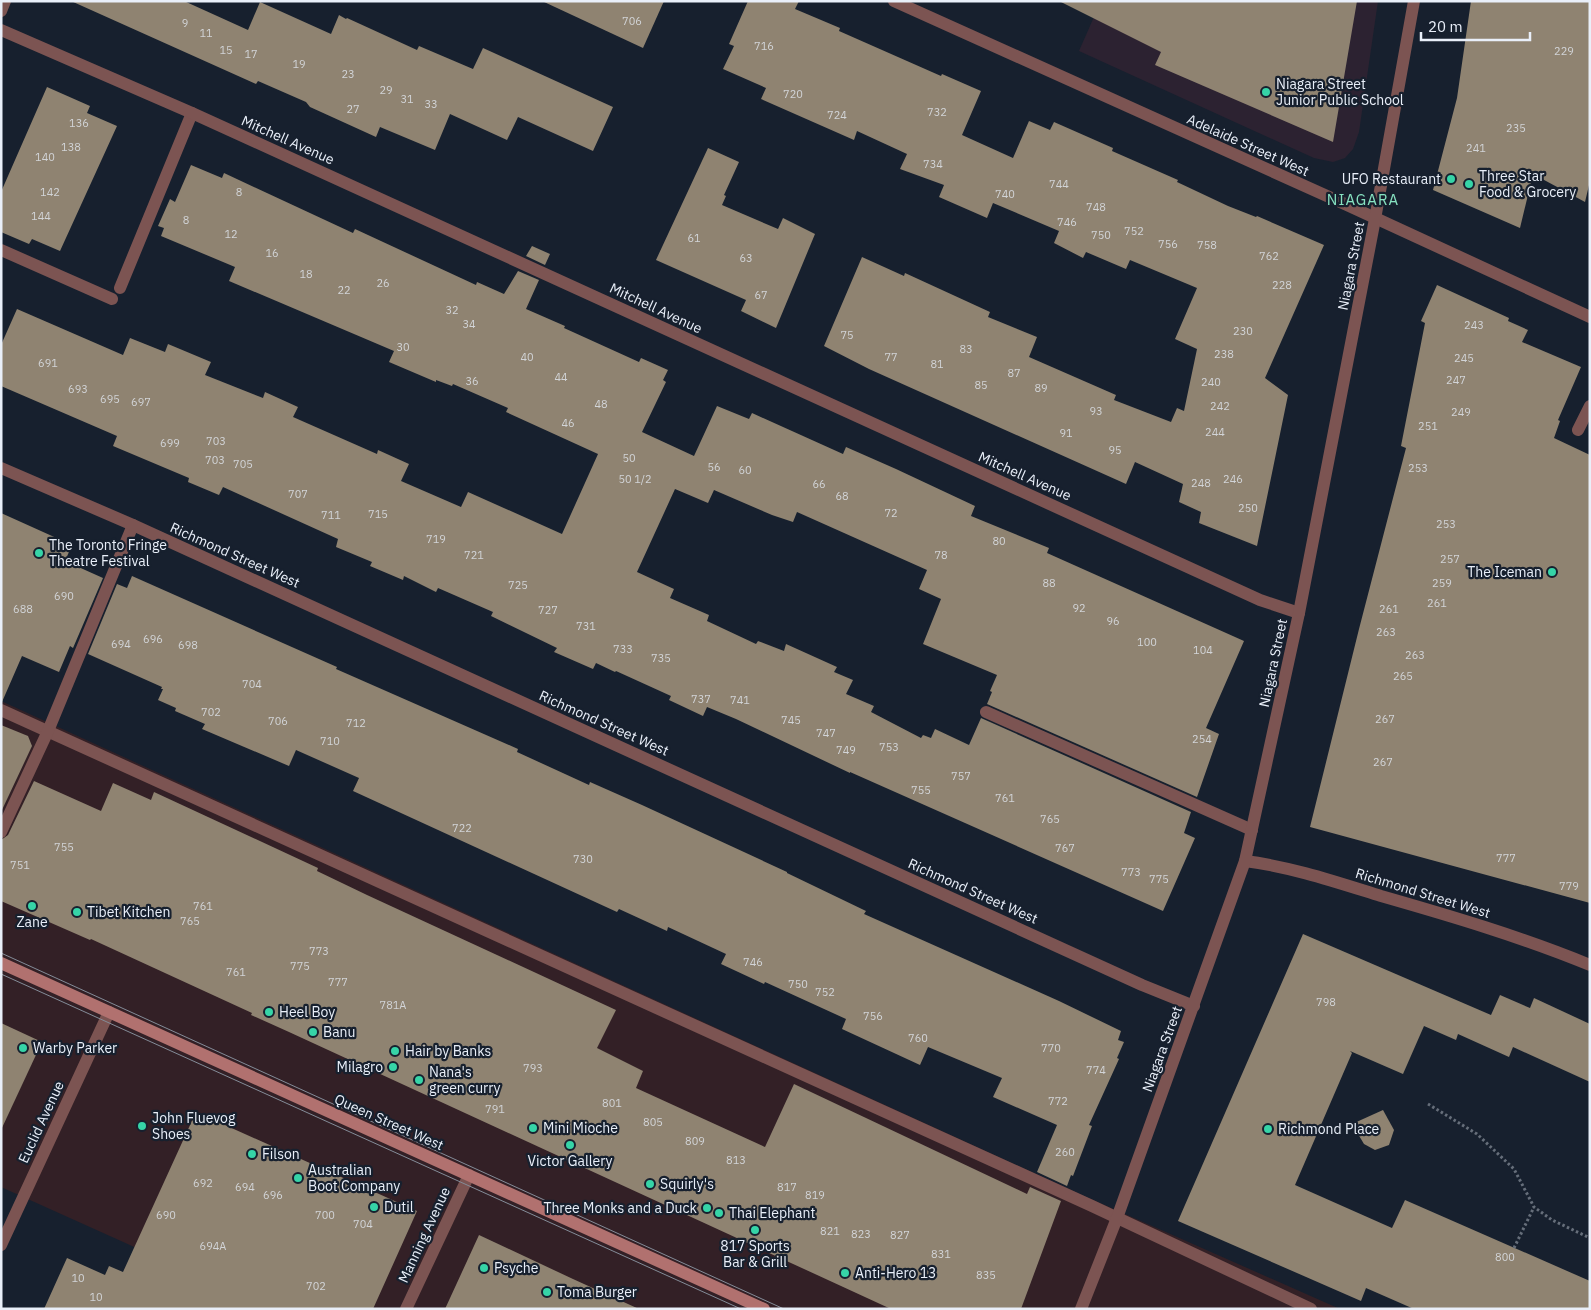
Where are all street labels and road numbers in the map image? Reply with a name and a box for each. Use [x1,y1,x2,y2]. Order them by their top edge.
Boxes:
street label: Adelaide Street West [1184,110,1312,180]
street label: Mitchell Avenue [239,111,338,169]
street label: Niagara Street [1334,220,1368,312]
street label: Mitchell Avenue [607,279,705,337]
street label: Mitchell Avenue [976,447,1075,505]
street label: Richmond Street West [167,518,303,592]
street label: Niagara Street [1255,617,1291,709]
street label: Richmond Street West [536,686,672,760]
street label: Richmond Street West [905,854,1041,928]
street label: Richmond Street West [1353,864,1493,922]
street label: Niagara Street [1138,1004,1186,1094]
street label: Euclid Avenue [14,1078,68,1166]
street label: Queen Street West [332,1090,447,1154]
street label: Manning Avenue [394,1184,454,1286]

